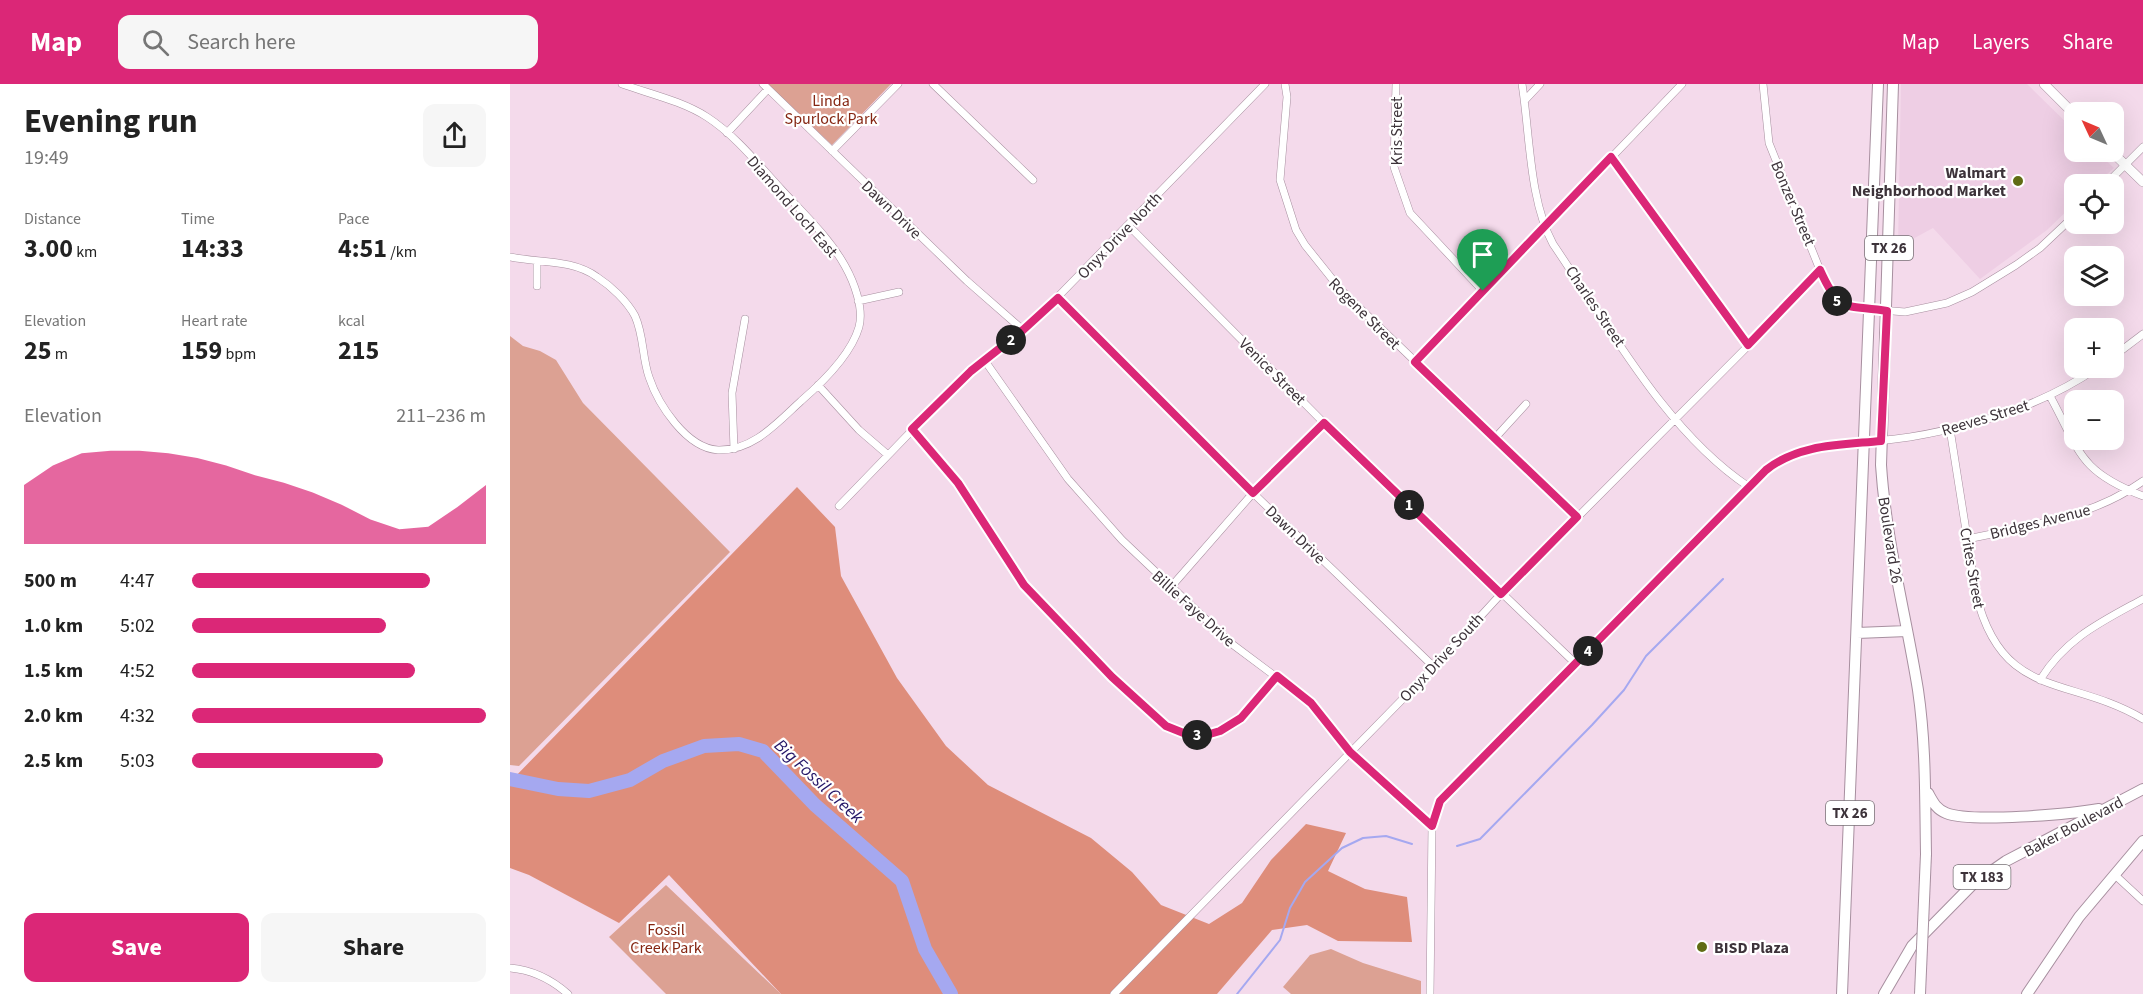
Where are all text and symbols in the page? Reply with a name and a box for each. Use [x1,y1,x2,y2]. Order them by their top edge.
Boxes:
search box [118,15,538,69]
text: Map [30,22,82,62]
icon: search [139,26,172,59]
text: Search here [187,26,296,58]
text: Map [1902,27,1939,57]
text: Layers [1972,27,2029,57]
text: Share [2062,27,2113,57]
park label: Linda Spurlock Park [785,90,877,130]
street label: Kris Street [1386,96,1408,165]
text: Evening run [24,98,198,145]
north arrow [2064,102,2124,162]
map controls [2064,102,2124,450]
button: share [423,104,486,167]
text: 19:49 [24,144,69,172]
street label: Diamond Loch East [742,151,843,263]
street label: Bonzer Street [1765,158,1821,250]
place label: Walmart Neighborhood Market [1852,162,2006,202]
marker: Walmart Neighborhood Market [2011,174,2025,188]
button: locate [2064,174,2124,234]
street label: Dawn Drive [856,175,926,244]
street label: Onyx Drive North [1072,187,1167,284]
text: Distance [24,208,81,230]
text: Time [181,208,215,230]
text: Pace [338,208,369,230]
pin [1457,229,1508,291]
text: 3.00 [24,230,73,267]
text: 14:33 [181,230,244,267]
text: 4:51 [338,230,387,267]
road number: TX 26 [1865,236,1913,260]
icon: arrive [1466,238,1499,271]
text: km [73,241,97,263]
text: /km [387,241,417,263]
button: layers [2064,246,2124,306]
street label: Charles Street [1560,262,1631,352]
street label: Rogene Street [1324,273,1405,355]
pin: 5 [1822,286,1852,316]
text: 5 [1833,290,1841,312]
text: Elevation [24,310,86,332]
text: Heart rate [181,310,248,332]
text: kcal [338,310,365,332]
button: + [2064,318,2124,378]
pin: 2 [996,325,1026,355]
text: 2 [1007,329,1015,351]
text: 25 [24,332,51,369]
text: 159 [181,332,222,369]
text: 215 [338,332,379,369]
street label: Venice Street [1234,333,1311,411]
text: m [51,343,68,365]
text: bpm [222,343,256,365]
button: − [2064,390,2124,450]
street label: Reeves Street [1939,394,2032,442]
text: Elevation [24,402,102,430]
text: 211–236 m [396,402,486,430]
pin: 1 [1394,490,1424,520]
text: 1 [1405,494,1413,516]
street label: Boulevard 26 [1872,495,1908,585]
street label: Bridges Avenue [1988,499,2093,545]
street label: Dawn Drive [1260,500,1330,569]
street label: Crites Street [1954,526,1990,611]
street label: Billie Faye Drive [1147,565,1240,652]
text: 500 m [24,567,77,595]
text: 4:47 [120,567,155,595]
street label: Onyx Drive South [1395,608,1489,707]
text: 1.0 km [24,612,83,640]
text: 5:02 [120,612,155,640]
pin: 4 [1573,636,1603,666]
text: 4 [1584,640,1592,662]
text: 1.5 km [24,657,83,685]
text: 4:52 [120,657,155,685]
text: 2.0 km [24,702,83,730]
text: 4:32 [120,702,155,730]
pin: 3 [1182,720,1212,750]
text: 3 [1193,724,1201,746]
water label: Big Fossil Creek [769,733,869,830]
text: 2.5 km [24,747,83,775]
text: 5:03 [120,747,155,775]
street label: Baker Boulevard [2020,791,2127,862]
road number: TX 26 [1826,801,1874,825]
road number: TX 183 [1954,865,2010,889]
button: Save [24,913,249,982]
button: Share [261,913,486,982]
park label: Fossil Creek Park [630,919,702,959]
place label: BISD Plaza [1714,937,1789,959]
marker: BISD Plaza [1695,940,1709,954]

